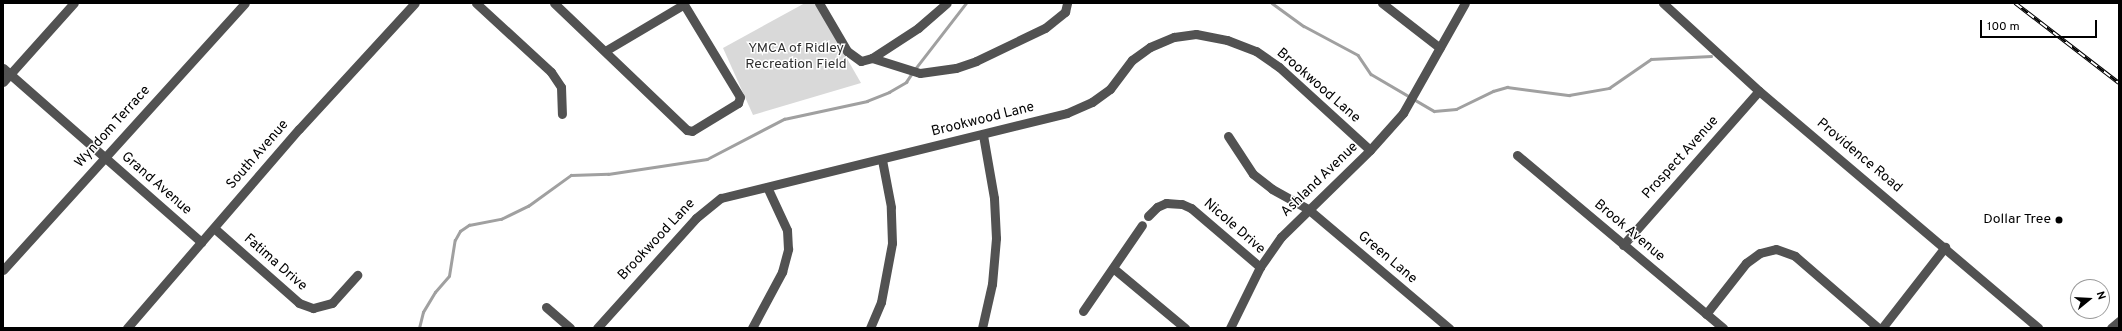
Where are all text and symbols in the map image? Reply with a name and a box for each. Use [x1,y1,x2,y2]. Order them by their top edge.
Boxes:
scale bar [1982,12,2099,38]
text: 100 m [1987,19,2020,35]
park label: YMCA of Ridley Recreation Field [745,41,847,74]
street label: Brookwood Lane [1273,45,1363,127]
street label: Wyndom Terrace [72,82,154,172]
street label: Brookwood Lane [930,99,1036,141]
street label: Prospect Avenue [1639,113,1723,203]
street label: Providence Road [1813,115,1905,197]
street label: South Avenue [223,117,293,193]
street label: Ashland Avenue [1278,139,1362,221]
street label: Grand Avenue [117,149,195,219]
street label: Brookwood Lane [615,196,699,284]
street label: Nicole Drive [1200,196,1268,258]
street label: Brook Avenue [1590,196,1668,266]
place label: Dollar Tree [1983,212,2051,228]
marker: Dollar Tree [2054,215,2064,225]
street label: Green Lane [1354,228,1420,288]
street label: Fatima Drive [240,231,310,295]
north arrow [2070,279,2110,319]
text: N [2093,290,2108,302]

